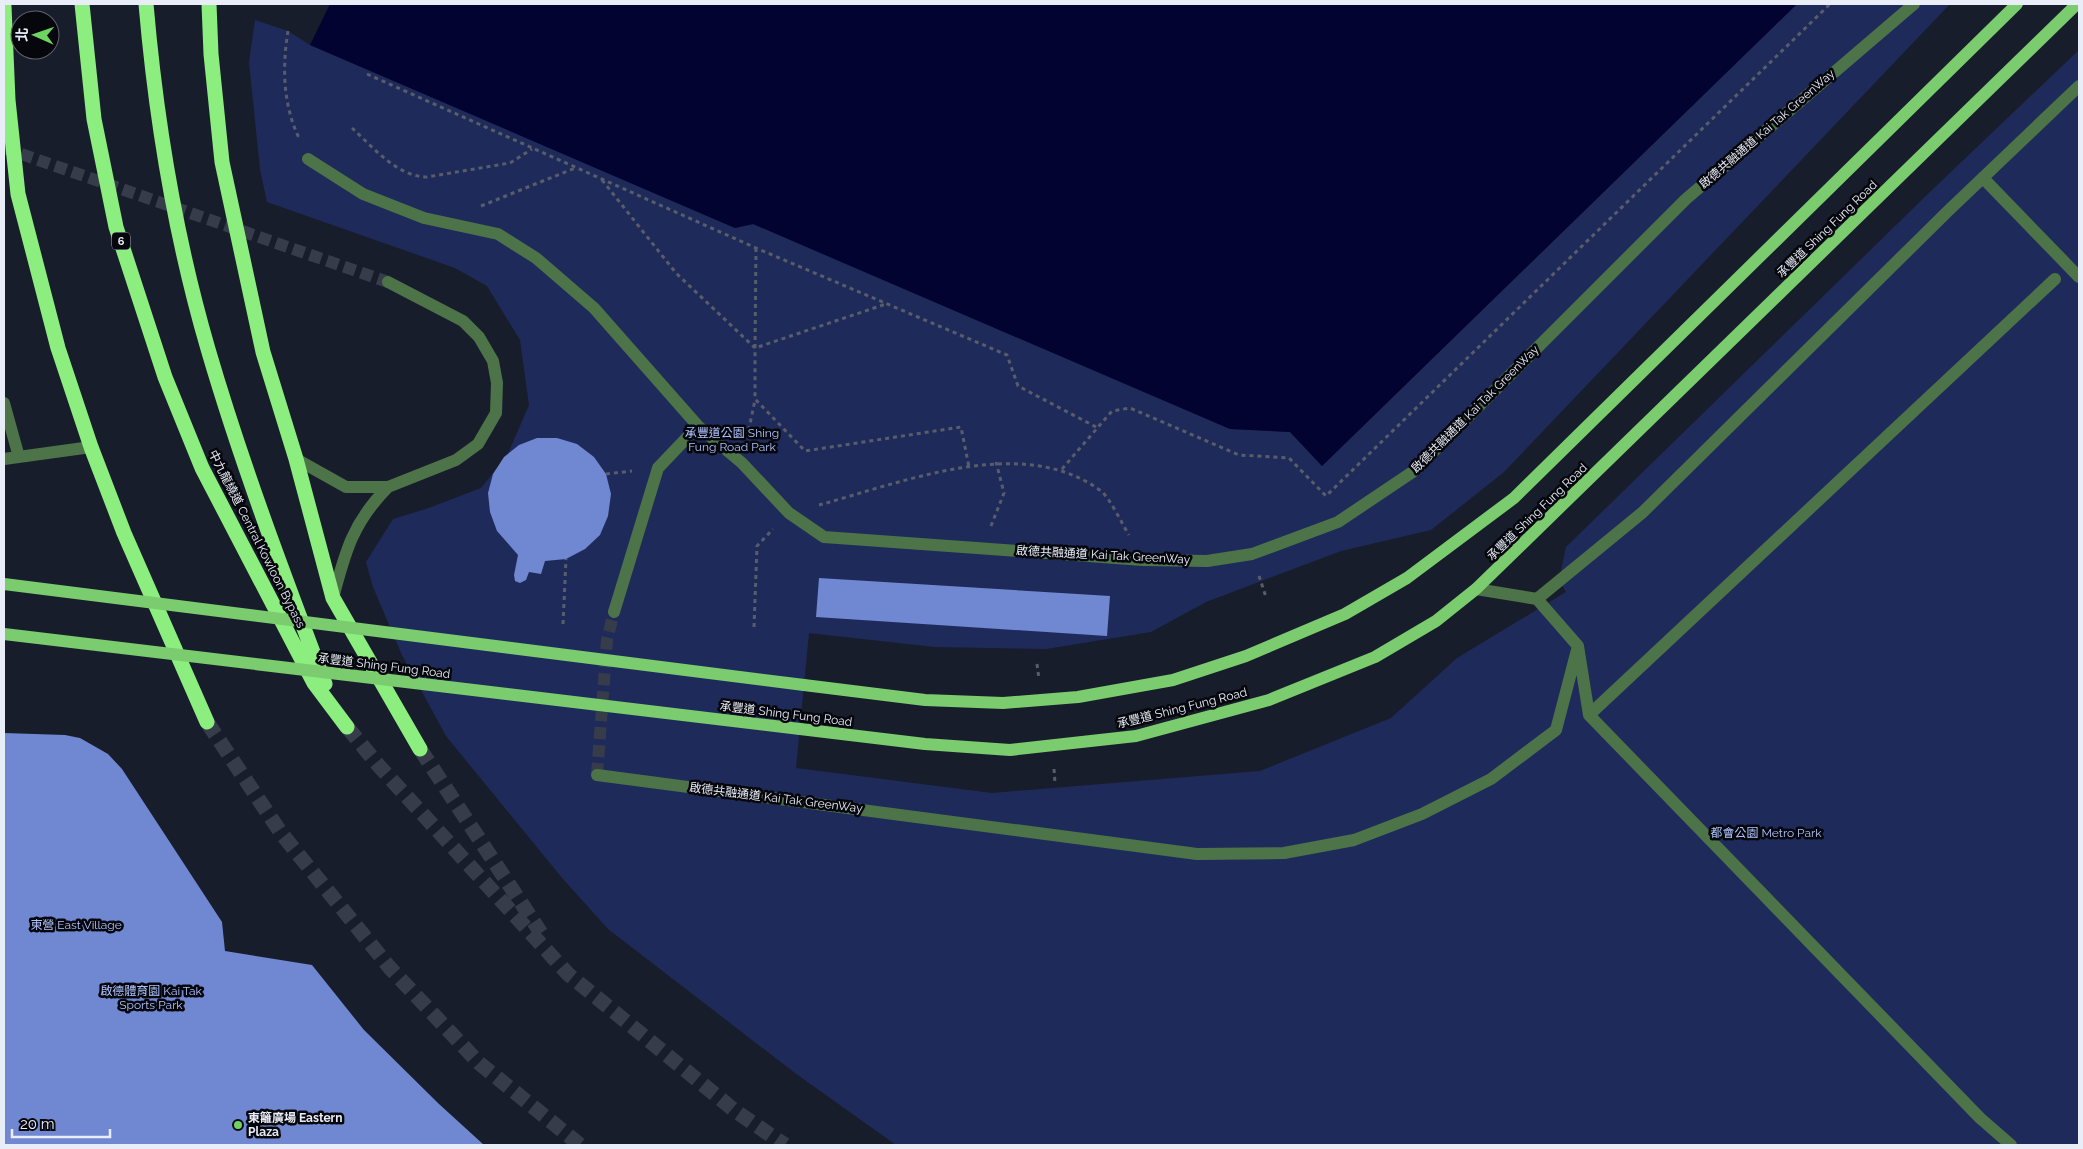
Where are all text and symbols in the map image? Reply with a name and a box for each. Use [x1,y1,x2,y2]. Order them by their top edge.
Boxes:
north arrow [10,10,60,60]
text: 北 [14,27,30,42]
street label: 啟德共融通道 Kai Tak GreenWay [1697,66,1838,192]
street label: 承豐道 Shing Fung Road [1774,178,1880,280]
road number: 6 [112,232,130,250]
street label: 啟德共融通道 Kai Tak GreenWay [1408,342,1542,476]
park label: 承豐道公園 Shing Fung Road Park [685,426,779,454]
street label: 中九龍繞道 Central Kowloon Bypass [206,448,308,630]
street label: 承豐道 Shing Fung Road [1484,461,1590,563]
street label: 啟德共融通道 Kai Tak GreenWay [1016,543,1191,567]
street label: 承豐道 Shing Fung Road [317,651,451,681]
street label: 承豐道 Shing Fung Road [1116,685,1248,731]
street label: 承豐道 Shing Fung Road [719,699,853,729]
street label: 啟德共融通道 Kai Tak GreenWay [689,780,864,816]
park label: 都會公園 Metro Park [1710,826,1822,840]
park label: 東營 East Village [30,918,122,932]
park label: 啟德體育園 Kai Tak Sports Park [100,984,202,1012]
scale bar [12,1106,110,1138]
place label: 東籬廣場 Eastern Plaza [248,1111,343,1139]
text: 20 m [20,1115,55,1133]
marker: 東籬廣場 Eastern Plaza [232,1119,244,1131]

